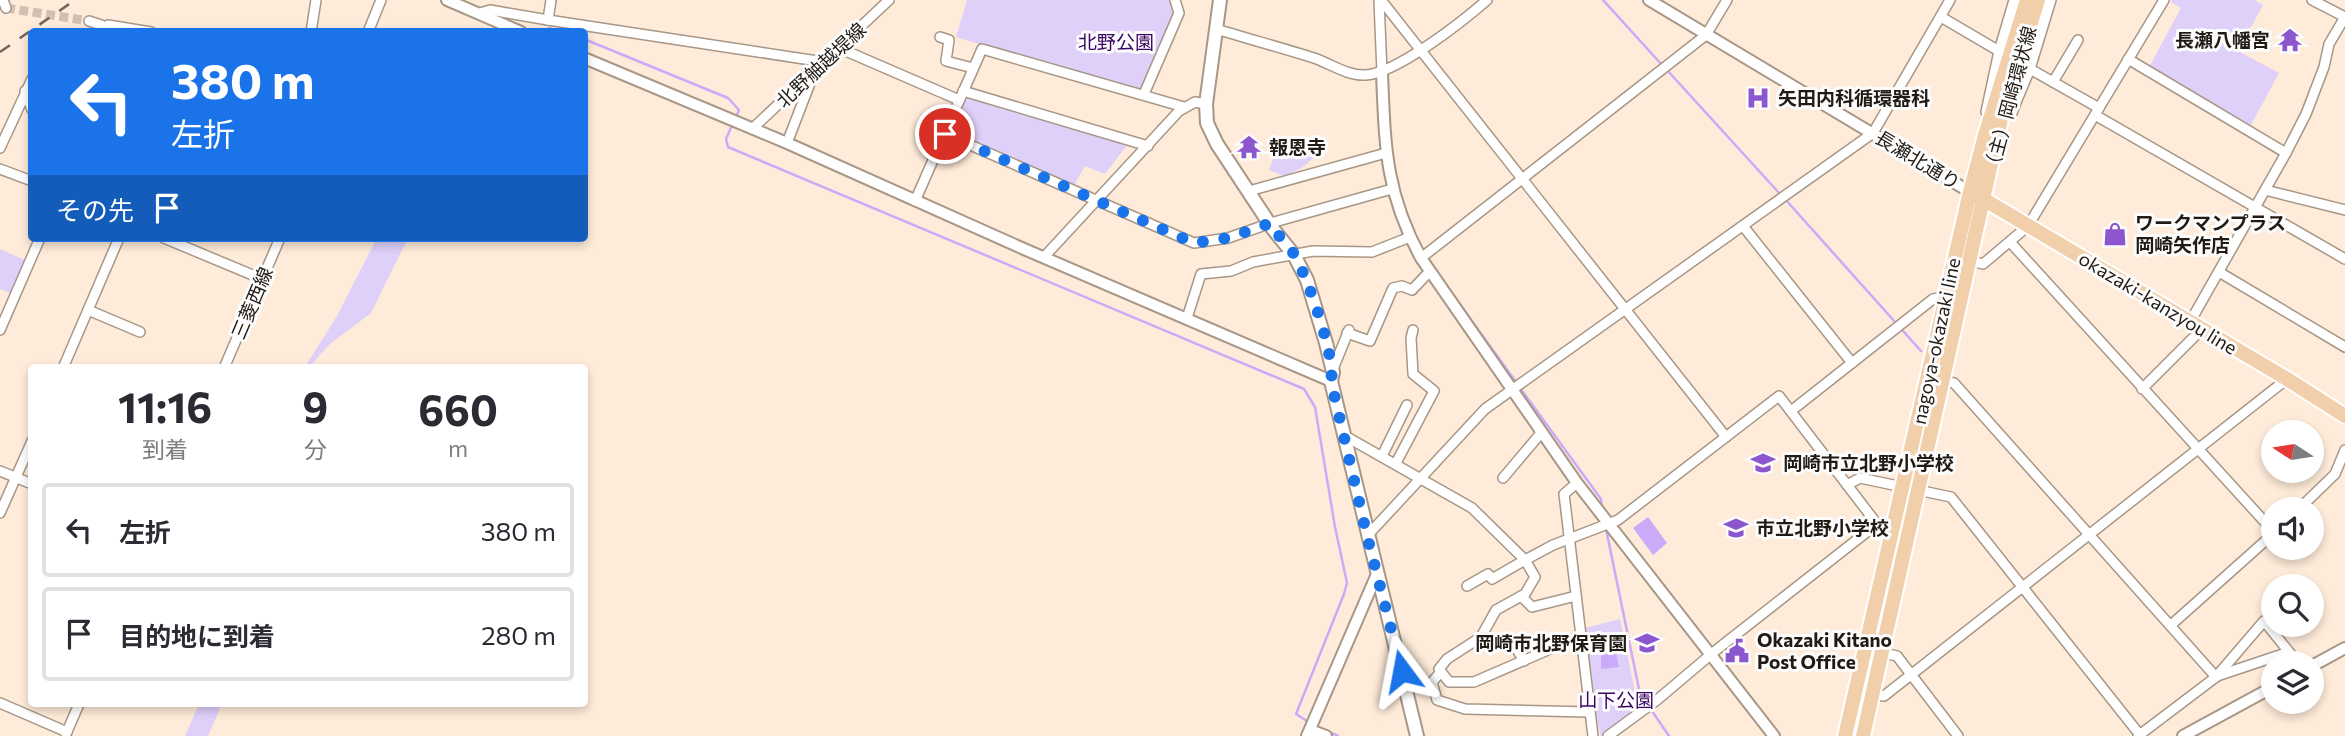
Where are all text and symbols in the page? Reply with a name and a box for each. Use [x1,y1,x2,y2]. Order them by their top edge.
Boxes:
street label: 北野舳越堤線 [771,17,870,112]
street label: （主）岡崎環状線 [1979,23,2040,176]
temple icon: 長瀬八幡宮 [2276,26,2304,54]
place label: 長瀬八幡宮 [2175,28,2270,51]
park label: 北野公園 [1078,30,1154,53]
text: 380 m [171,49,315,109]
icon: left [56,56,147,147]
hospital icon: 矢田内科循環器科 [1744,84,1772,112]
place label: 矢田内科循環器科 [1778,86,1930,109]
pin [915,104,975,164]
text: 左折 [171,113,235,153]
icon: arrive [926,115,964,153]
street label: 長瀬北通り [1872,125,1965,194]
temple icon: 報恩寺 [1235,133,1263,161]
place label: 報恩寺 [1269,135,1326,158]
icon: arrive [148,189,186,227]
text: その先 [56,194,134,225]
place label: ワークマンプラス 岡崎矢作店 [2135,211,2286,256]
shop icon: ワークマンプラス 岡崎矢作店 [2101,220,2129,248]
street label: okazaki-kanzyou line [2075,246,2242,359]
street label: nagoya-okazaki line [1907,255,1964,426]
street label: 三菱西線 [226,263,277,342]
text: 11:16 [118,380,212,432]
text: 9 [302,380,328,432]
text: 660 [418,383,498,435]
north arrow [2261,420,2324,483]
map controls [2261,420,2324,714]
text: m [448,434,468,462]
text: 到着 [142,435,188,463]
text: 分 [304,435,327,463]
school or university icon: 岡崎市立北野小学校 [1749,449,1777,477]
place label: 岡崎市立北野小学校 [1783,451,1954,474]
button: sound [2261,497,2324,560]
icon: left [60,511,98,549]
school or university icon: 市立北野小学校 [1722,514,1750,542]
text: 380 m [481,515,556,546]
text: 左折 [119,516,171,547]
place label: 市立北野小学校 [1756,516,1889,539]
button: search [2261,574,2324,637]
icon: arrive [60,615,98,653]
text: 280 m [481,619,556,650]
text: 目的地に到着 [119,620,275,651]
place label: Okazaki Kitano Post Office [1757,628,1892,673]
school or university icon: 岡崎市北野保育園 [1633,629,1661,657]
place label: 岡崎市北野保育園 [1475,631,1627,654]
position arrow [1365,634,1439,708]
public building icon: Okazaki Kitano Post Office [1723,637,1751,665]
button: layers [2261,651,2324,714]
park label: 山下公園 [1578,688,1654,711]

